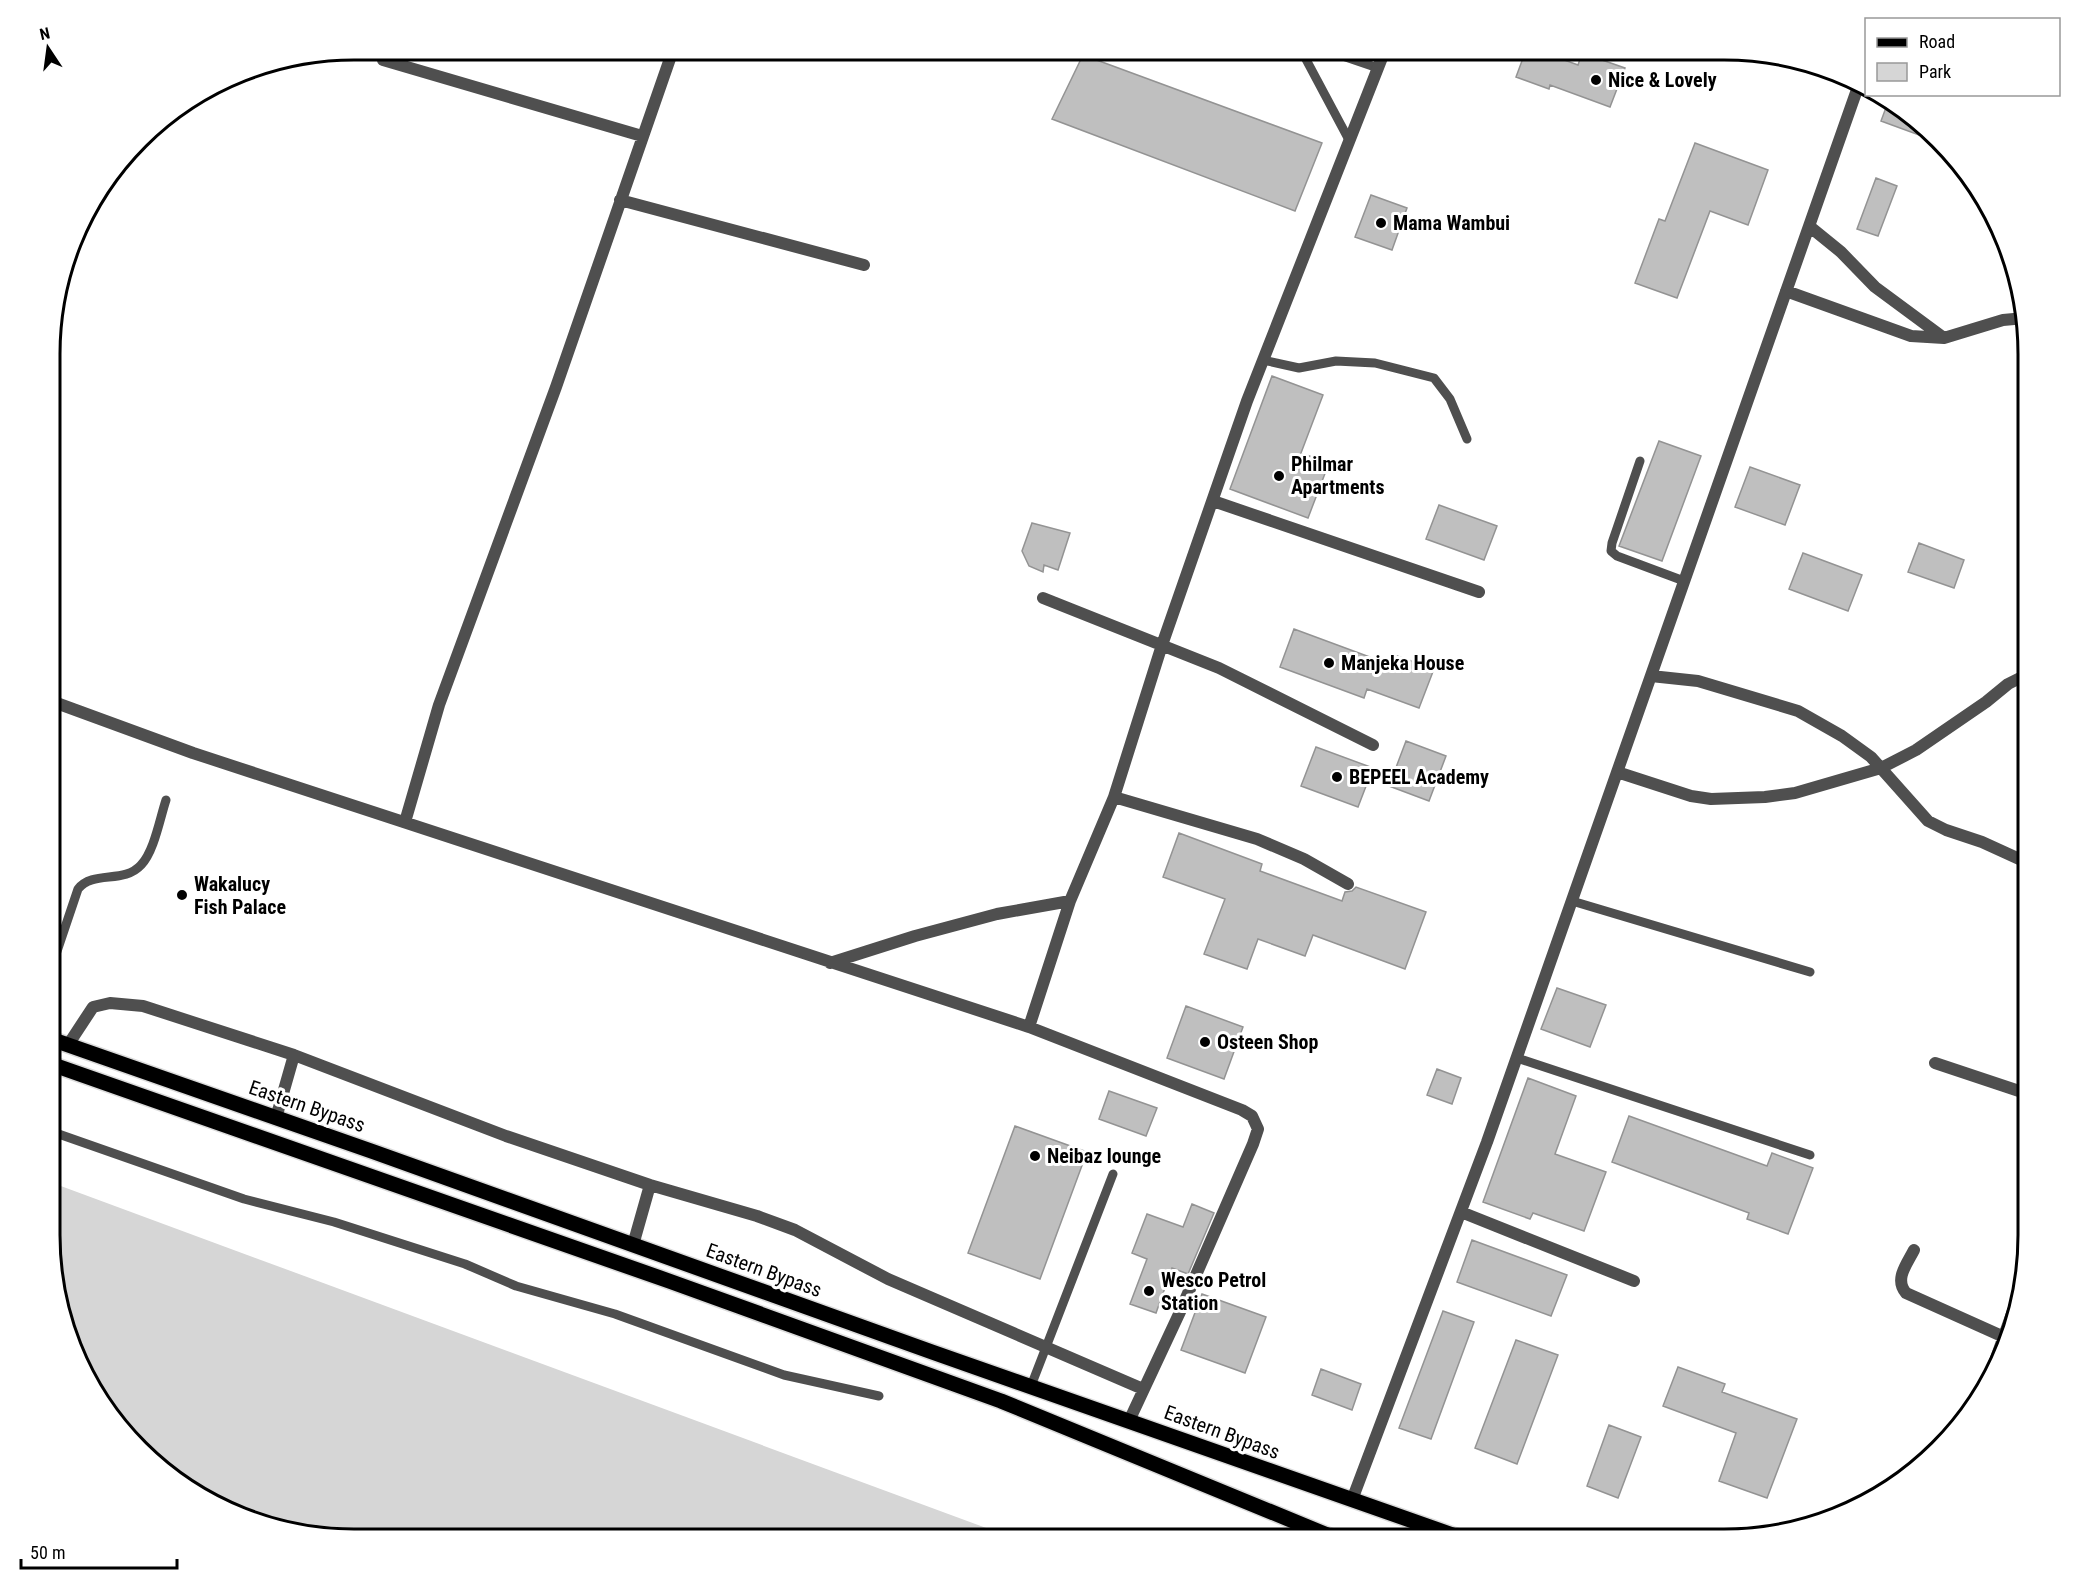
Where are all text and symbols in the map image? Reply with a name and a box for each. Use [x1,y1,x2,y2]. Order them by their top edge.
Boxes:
north arrow [18,18,78,78]
legend [1865,18,2060,96]
text: N [38,24,52,44]
text: Road [1919,31,1955,52]
text: Park [1919,61,1951,82]
place label: Nice & Lovely [1608,68,1717,92]
marker: Nice & Lovely [1589,73,1603,87]
place label: Mama Wambui [1393,211,1510,235]
marker: Mama Wambui [1374,216,1388,230]
place label: Philmar Apartments [1291,452,1385,499]
marker: Philmar Apartments [1272,469,1286,483]
place label: Manjeka House [1341,651,1464,675]
marker: Manjeka House [1322,656,1336,670]
place label: BEPEEL Academy [1349,765,1489,789]
marker: BEPEEL Academy [1330,770,1344,784]
place label: Wakalucy Fish Palace [194,872,286,919]
marker: Wakalucy Fish Palace [175,888,189,902]
place label: Osteen Shop [1217,1030,1318,1054]
marker: Osteen Shop [1198,1035,1212,1049]
street label: Eastern Bypass [246,1075,368,1137]
place label: Neibaz lounge [1047,1144,1161,1168]
marker: Neibaz lounge [1028,1149,1042,1163]
street label: Eastern Bypass [703,1238,825,1302]
place label: Wesco Petrol Station [1161,1268,1266,1315]
marker: Wesco Petrol Station [1142,1284,1156,1298]
street label: Eastern Bypass [1161,1400,1283,1464]
scale bar [21,1532,177,1570]
text: 50 m [30,1542,65,1563]

